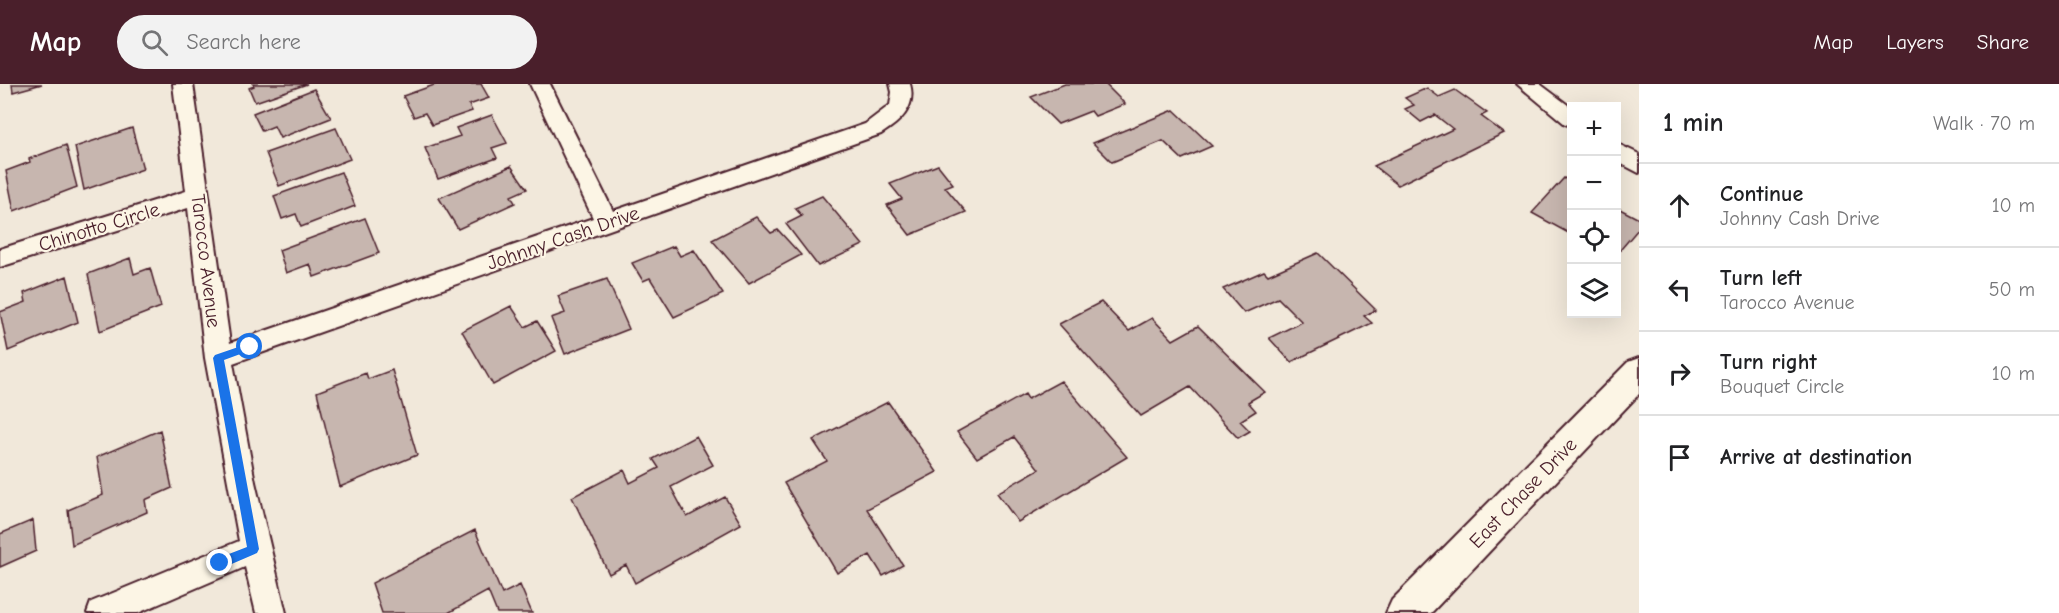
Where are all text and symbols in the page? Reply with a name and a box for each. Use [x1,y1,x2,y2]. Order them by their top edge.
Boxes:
search box [117,15,537,69]
text: Map [30,26,81,58]
icon: search [138,26,171,59]
text: Search here [186,29,301,55]
text: Map [1814,30,1853,54]
text: Layers [1886,30,1944,54]
text: Share [1977,30,2029,54]
map controls [1567,102,1621,318]
button: + [1567,102,1621,156]
text: 1 min [1663,108,1724,138]
text: Walk · 70 m [1933,112,2035,135]
button: − [1567,156,1621,210]
text: Continue [1720,181,1803,207]
icon: ahead [1663,189,1696,222]
street label: Tarocco Avenue [186,193,226,329]
text: 10 m [1992,194,2035,217]
street label: Chinotto Circle [36,198,162,256]
street label: Johnny Cash Drive [484,201,642,275]
text: Johnny Cash Drive [1720,207,1880,230]
button: locate [1567,210,1621,264]
button: layers [1567,264,1621,318]
text: Turn left [1720,265,1802,291]
icon: left [1663,273,1696,306]
text: 50 m [1989,278,2035,301]
text: Tarocco Avenue [1720,291,1855,314]
route start [236,333,262,359]
text: Turn right [1720,349,1817,375]
icon: right [1663,357,1696,390]
text: 10 m [1992,362,2035,385]
text: Bouquet Circle [1720,375,1844,398]
street label: East Chase Drive [1465,433,1581,553]
icon: arrive [1663,441,1696,474]
text: Arrive at destination [1720,444,1912,470]
route end [206,549,232,575]

